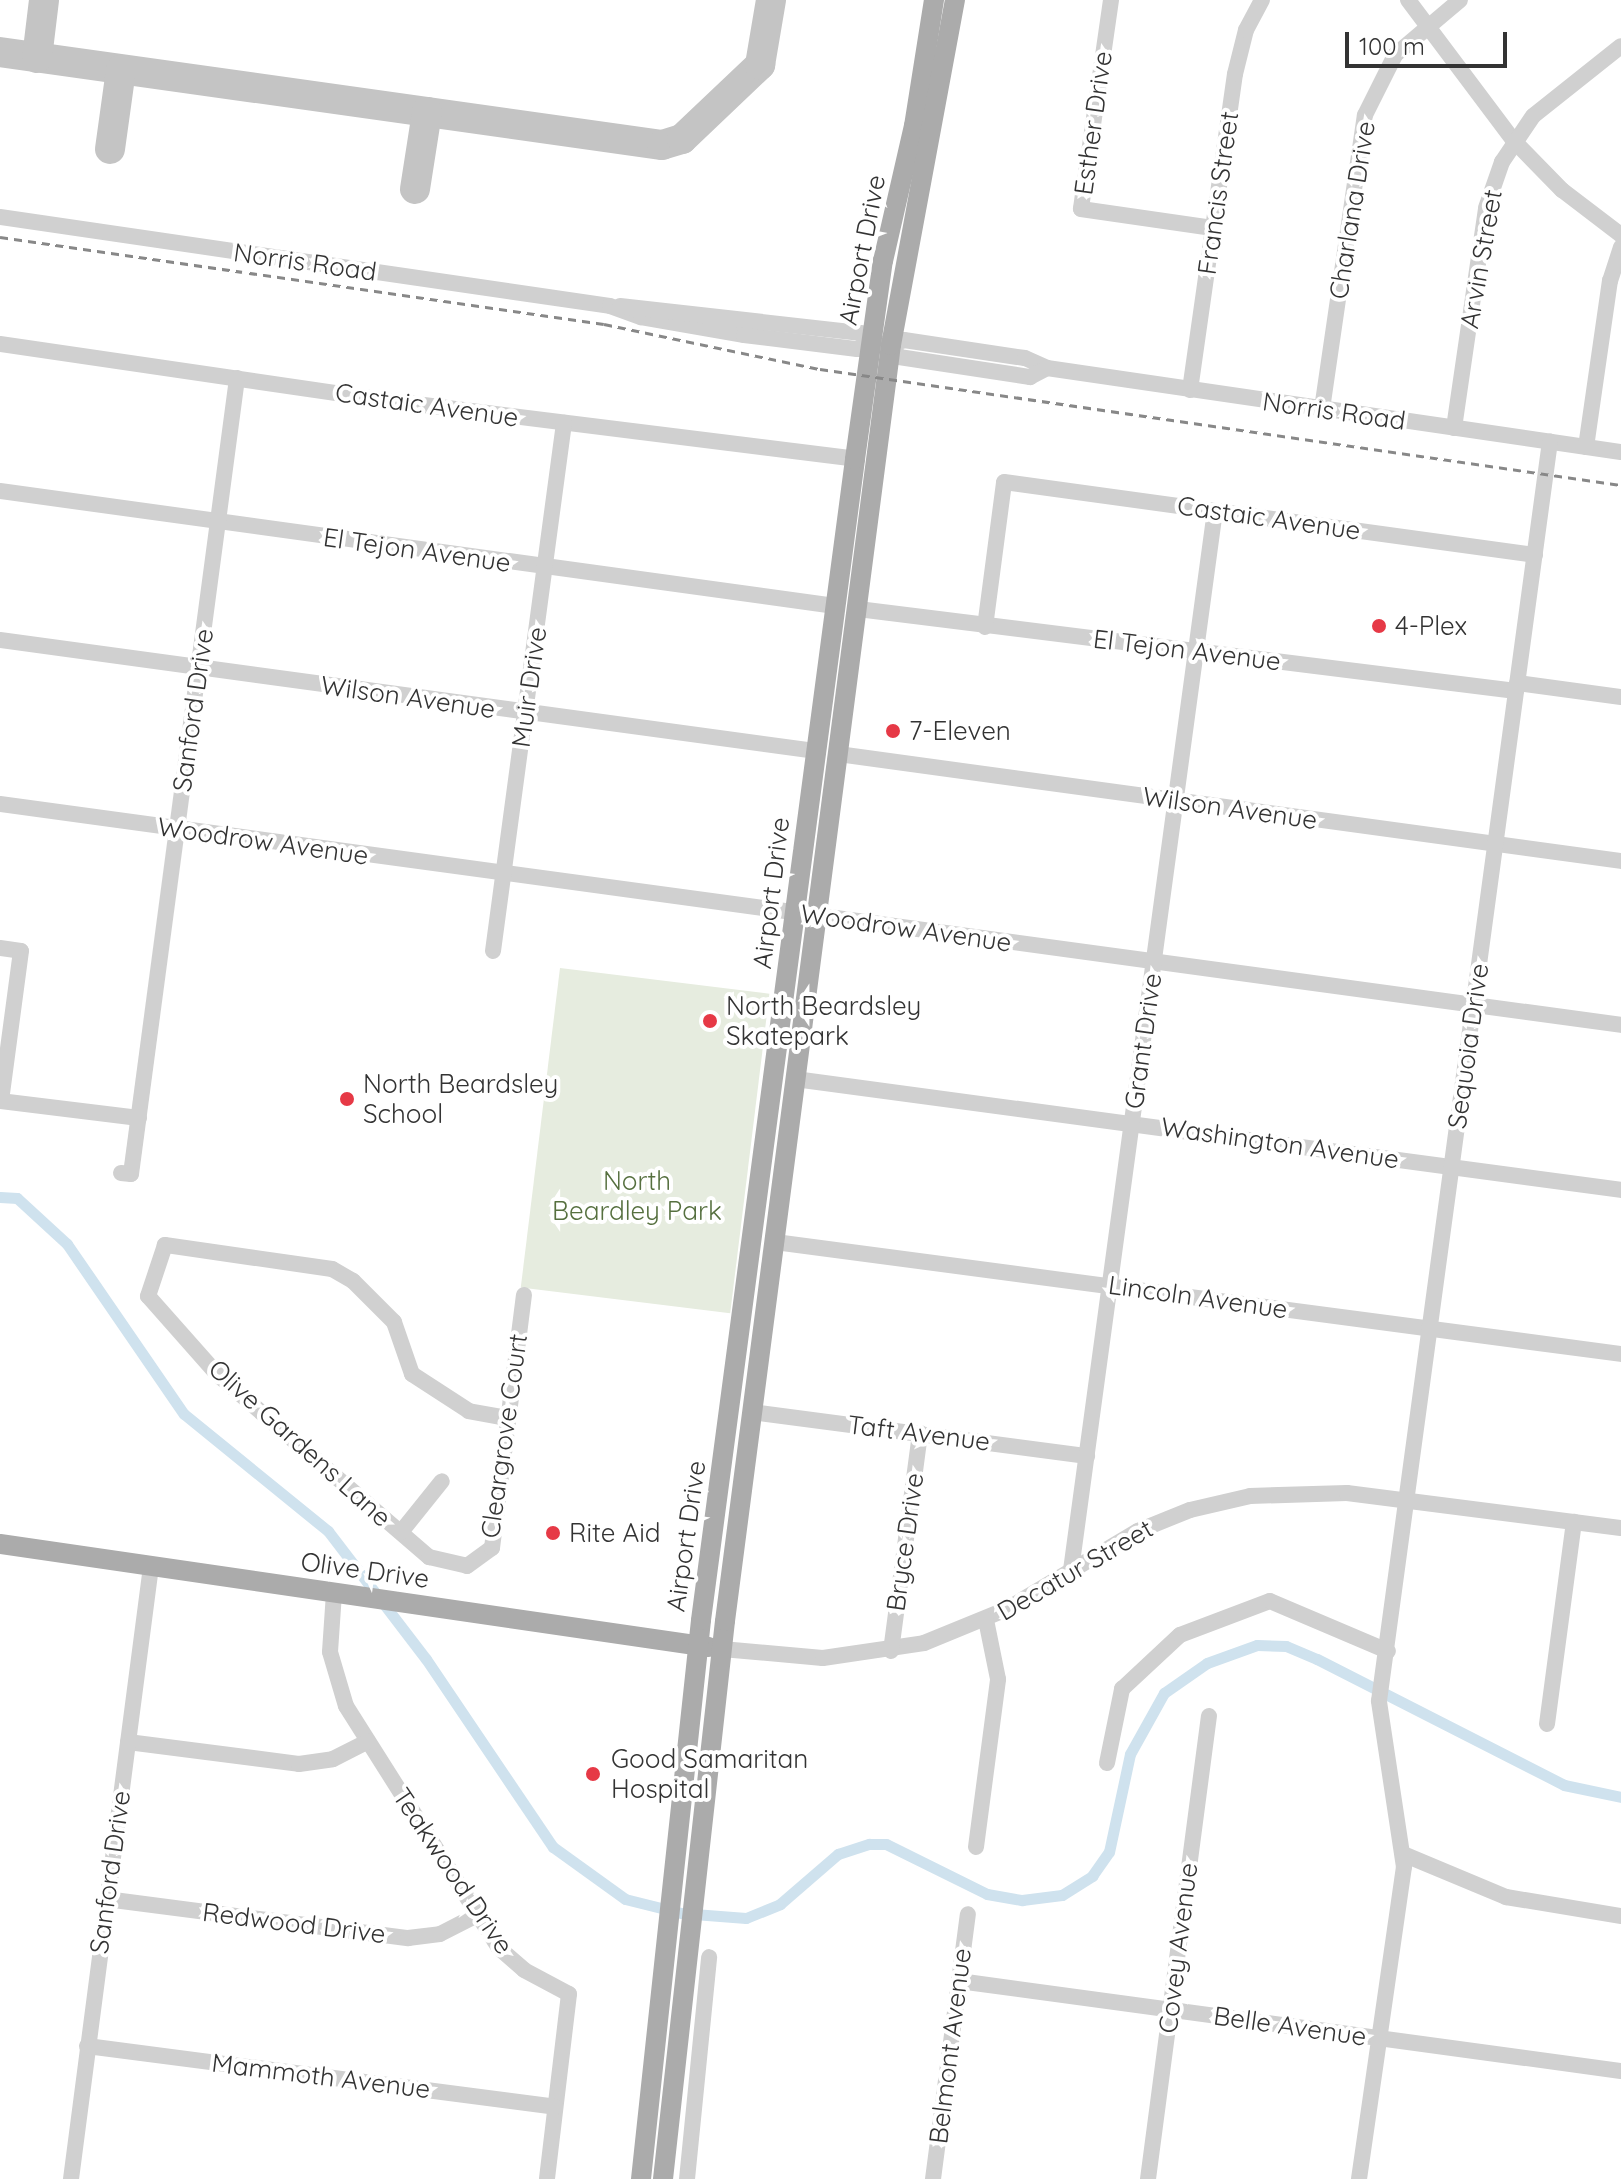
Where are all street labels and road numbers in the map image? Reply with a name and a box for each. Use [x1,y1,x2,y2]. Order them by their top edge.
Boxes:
street label: Esther Drive [1067,49,1119,197]
street label: Francis Street [1191,109,1245,277]
street label: Charlana Drive [1323,119,1381,301]
street label: Airport Drive [832,172,892,328]
street label: Arvin Street [1453,187,1509,331]
street label: Norris Road [232,237,378,287]
street label: Castaic Avenue [333,377,521,433]
street label: Norris Road [1261,386,1407,436]
street label: Castaic Avenue [1175,490,1363,546]
street label: El Tejon Avenue [321,521,513,579]
street label: El Tejon Avenue [1091,623,1283,677]
street label: Muir Drive [505,625,553,749]
street label: Sanford Drive [166,626,220,794]
street label: Wilson Avenue [319,669,497,725]
street label: Wilson Avenue [1141,780,1319,836]
street label: Woodrow Avenue [156,811,370,871]
street label: Airport Drive [746,815,796,971]
street label: Woodrow Avenue [799,898,1013,958]
street label: Sequoia Drive [1441,961,1495,1131]
street label: Grant Drive [1118,971,1168,1111]
street label: Washington Avenue [1159,1111,1401,1175]
street label: Lincoln Avenue [1106,1269,1290,1325]
street label: Cleargrove Court [474,1332,534,1540]
street label: Olive Gardens Lane [202,1353,398,1533]
street label: Taft Avenue [846,1409,992,1457]
street label: Airport Drive [660,1458,712,1614]
street label: Bryce Drive [880,1471,930,1613]
street label: Decatur Street [992,1513,1158,1627]
street label: Olive Drive [299,1546,431,1594]
street label: Teakwood Drive [386,1782,520,1960]
street label: Sanford Drive [83,1788,137,1956]
street label: Covey Avenue [1152,1861,1204,2035]
street label: Redwood Drive [201,1896,387,1950]
street label: Belmont Avenue [923,1946,977,2146]
street label: Belle Avenue [1212,2000,1368,2052]
street label: Mammoth Avenue [210,2047,432,2105]

